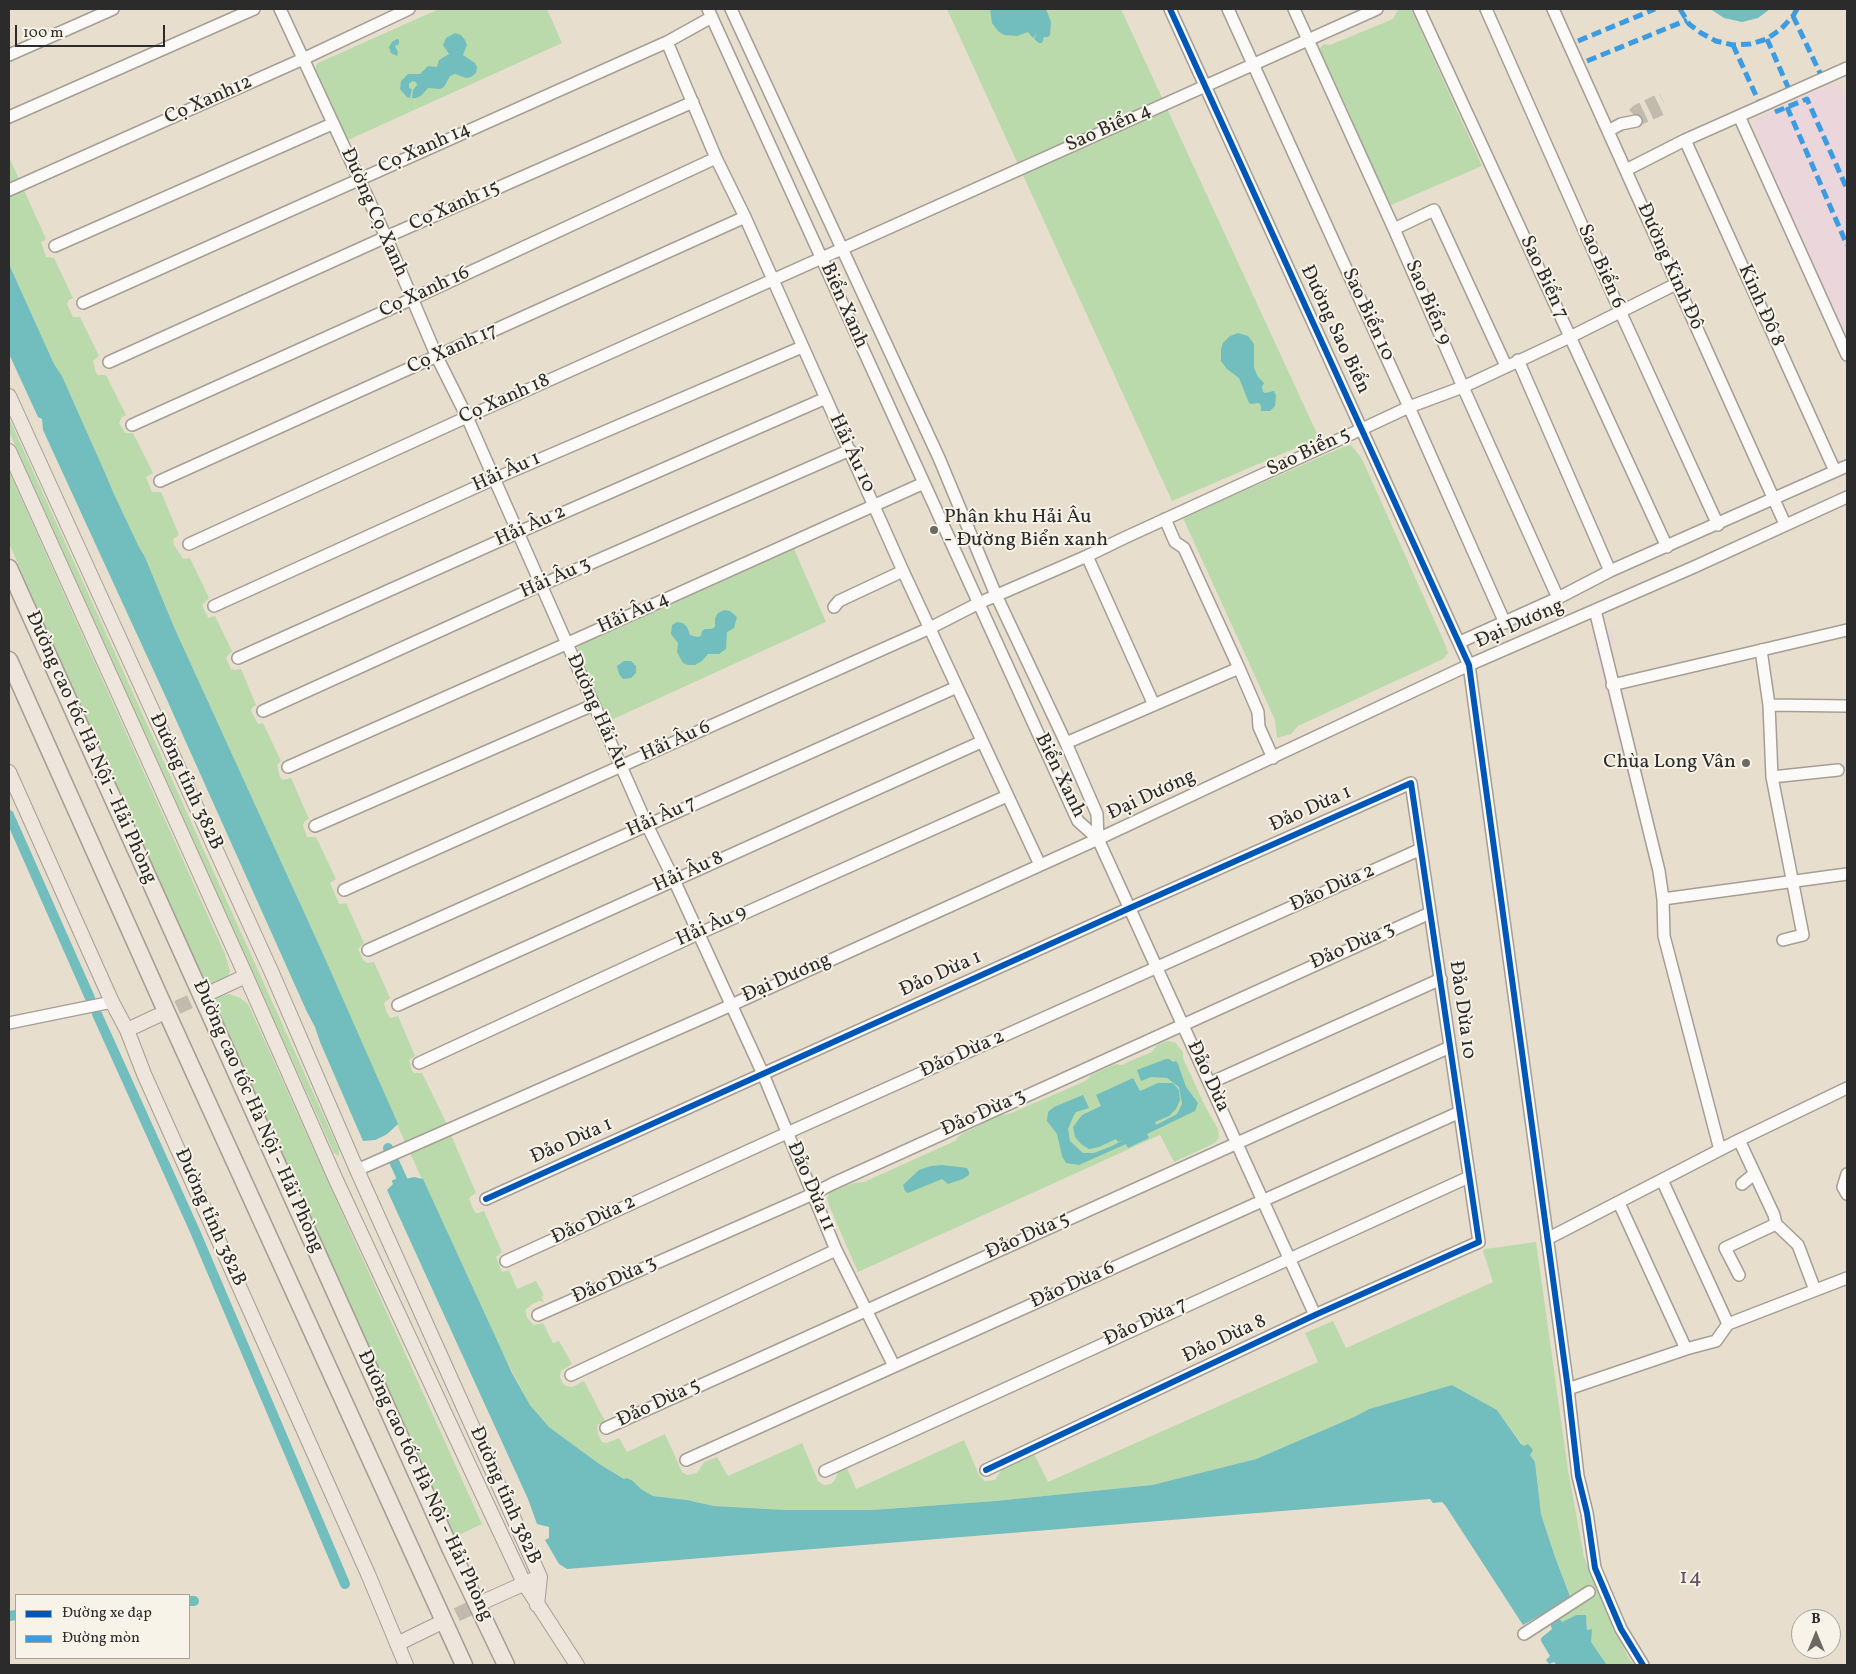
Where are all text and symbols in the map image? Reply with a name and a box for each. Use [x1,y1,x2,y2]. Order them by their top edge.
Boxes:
scale bar [18,15,168,47]
text: 100 m [23,23,63,44]
street label: Cọ Xanh12 [161,71,257,131]
street label: Sao Biển 4 [1062,99,1156,159]
street label: Cọ Xanh 14 [375,118,475,180]
street label: Đường Cọ Xanh [334,145,412,281]
street label: Cọ Xanh 15 [406,176,504,238]
street label: Đường Kinh Đô [1630,200,1708,334]
street label: Sao Biển 6 [1571,221,1629,313]
street label: Sao Biển 7 [1513,232,1573,324]
street label: Sao Biển 9 [1398,257,1456,349]
street label: Biển Xanh [814,260,872,352]
street label: Kinh Đô 8 [1731,261,1789,351]
street label: Cọ Xanh 16 [376,262,474,324]
street label: Đường Sao Biển [1294,262,1374,398]
street label: Sao Biển 10 [1335,265,1399,365]
street label: Cọ Xanh 17 [404,319,502,381]
street label: Cọ Xanh 18 [456,369,554,431]
street label: Hải Âu 10 [822,411,880,497]
street label: Sao Biển 5 [1264,423,1354,483]
street label: Hải Âu 1 [469,447,545,499]
street label: Hải Âu 2 [492,501,570,553]
place label: Phân khu Hải Âu - Đường Biển xanh [944,506,1108,553]
marker: Phân khu Hải Âu - Đường Biển xanh [928,524,940,536]
street label: Hải Âu 3 [517,553,595,605]
street label: Hải Âu 4 [594,588,674,640]
street label: Đại Dương [1472,595,1568,655]
street label: Đường cao tốc Hà Nội - Hải Phòng [19,608,161,888]
street label: Đường Hải Âu [560,651,632,773]
street label: Đường tỉnh 382B [143,710,227,854]
street label: Hải Âu 6 [637,716,715,768]
street label: Biển Xanh [1028,730,1090,822]
place label: Chùa Long Vân [1603,751,1736,775]
marker: Chùa Long Vân [1740,757,1752,769]
street label: Đại Dương [1104,765,1200,827]
street label: Đảo Dừa 1 [1266,781,1356,839]
street label: Hải Âu 7 [623,792,701,844]
street label: Hải Âu 8 [650,847,728,899]
street label: Đảo Dừa 2 [1287,860,1379,918]
street label: Hải Âu 9 [673,901,751,953]
street label: Đảo Dừa 3 [1307,918,1399,976]
street label: Đảo Dừa 1 [896,946,986,1004]
street label: Đại Dương [739,949,835,1009]
street label: Đảo Dừa 10 [1442,959,1480,1061]
street label: Đường cao tốc Hà Nội - Hải Phòng [186,977,328,1257]
street label: Đảo Dừa 2 [917,1026,1009,1084]
street label: Đảo Dừa [1180,1038,1234,1116]
street label: Đảo Dừa 3 [938,1085,1030,1143]
street label: Đảo Dừa 1 [527,1113,617,1171]
street label: Đảo Dừa 11 [780,1139,840,1235]
street label: Đường tỉnh 382B [168,1145,250,1291]
street label: Đảo Dừa 2 [548,1191,640,1251]
street label: Đảo Dừa 5 [982,1208,1074,1266]
street label: Đảo Dừa 3 [569,1252,661,1310]
street label: Đảo Dừa 6 [1027,1257,1119,1315]
street label: Đảo Dừa 7 [1101,1293,1191,1353]
street label: Đảo Dừa 8 [1179,1310,1271,1370]
street label: Đường cao tốc Hà Nội - Hải Phòng [351,1347,497,1625]
street label: Đảo Dừa 5 [614,1374,704,1434]
street label: Đường tỉnh 382B [463,1423,545,1569]
district label: 14 [1679,1566,1703,1592]
legend [15,1594,190,1659]
text: Đường xe đạp [62,1603,152,1624]
north arrow [1791,1609,1841,1659]
text: B [1811,1610,1821,1629]
text: Đường mòn [62,1628,140,1649]

